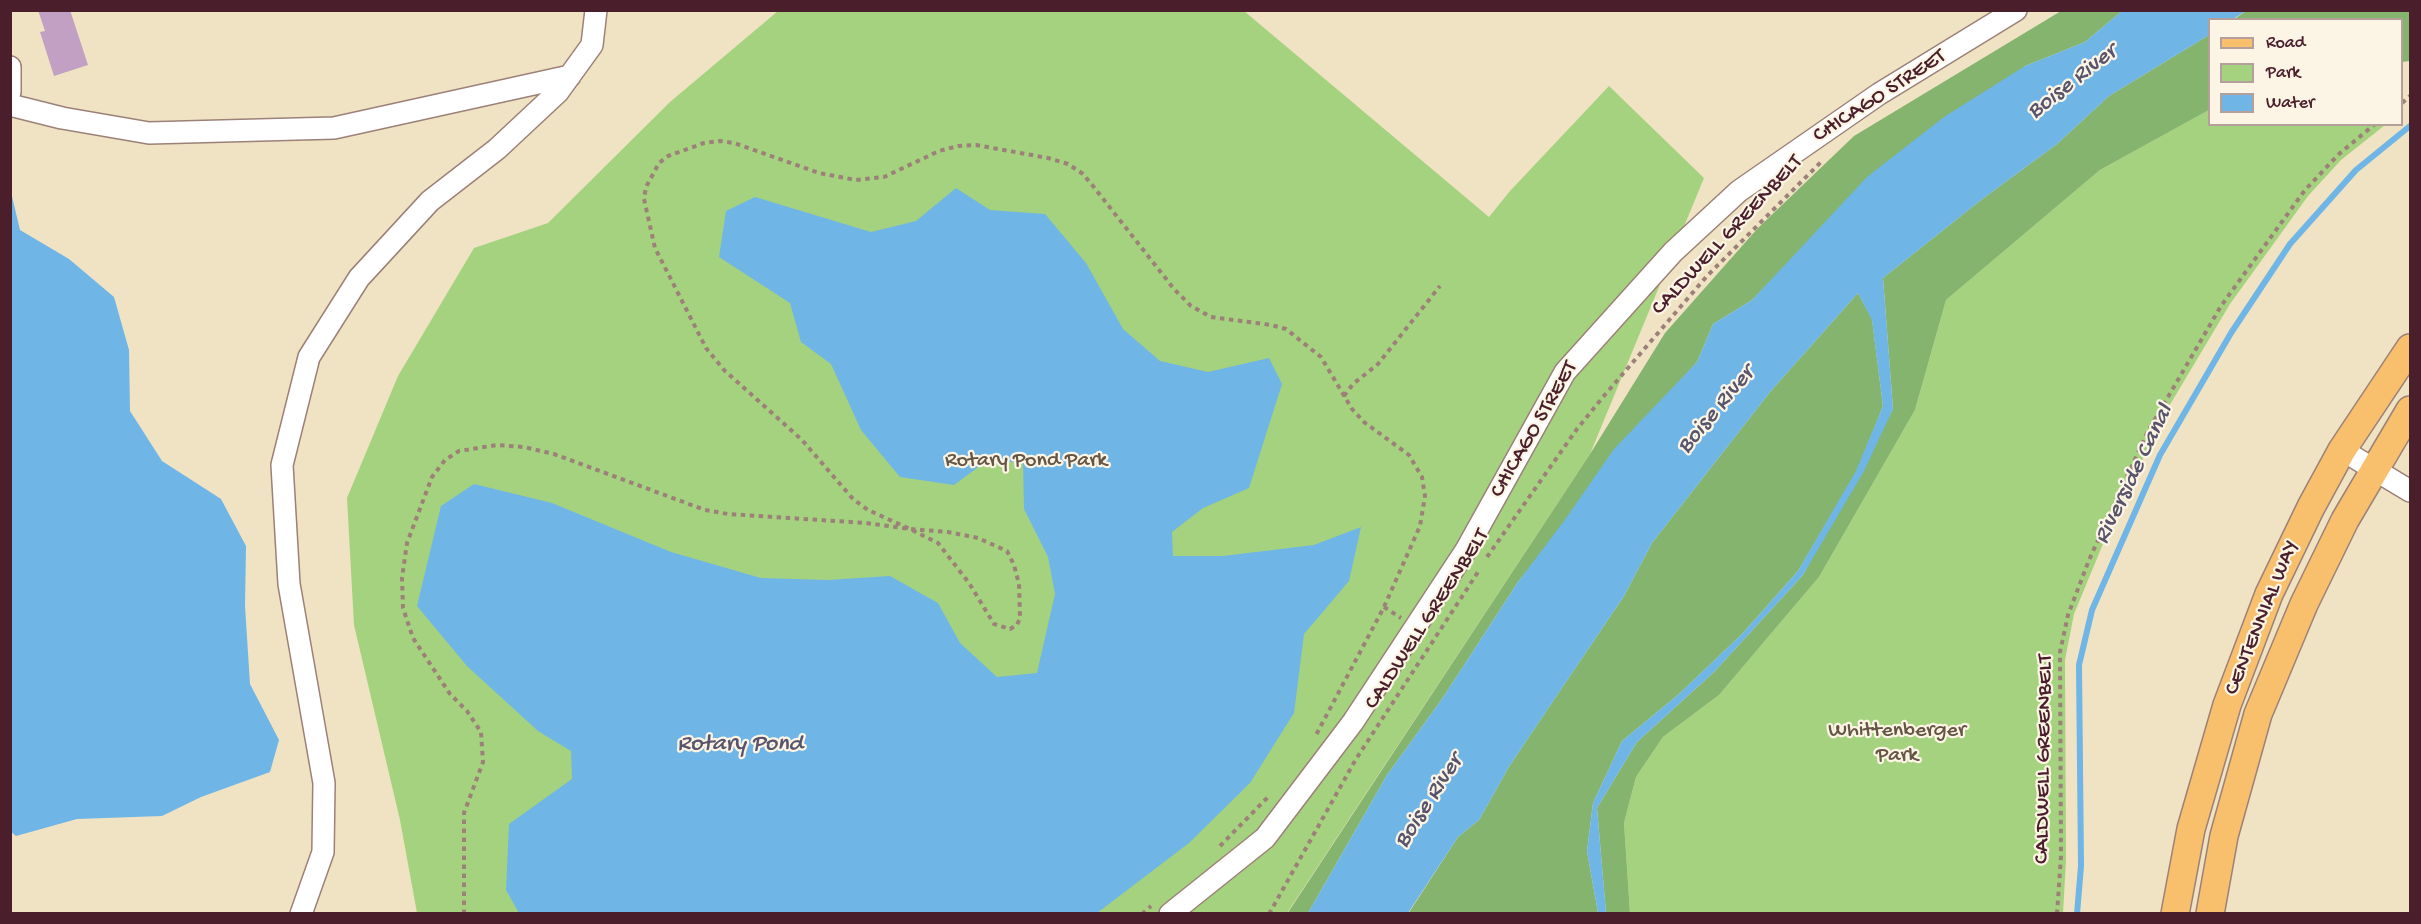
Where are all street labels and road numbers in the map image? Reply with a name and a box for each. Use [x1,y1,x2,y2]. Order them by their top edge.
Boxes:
street label: CHICAGO STREET [1809,44,1951,150]
street label: CALDWELL GREENBELT [1647,150,1809,322]
street label: CHICAGO STREET [1485,357,1585,503]
street label: CALDWELL GREENBELT [1360,525,1496,715]
street label: CENTENNIAL WAY [2220,537,2306,699]
street label: CALDWELL GREENBELT [2030,654,2060,864]

